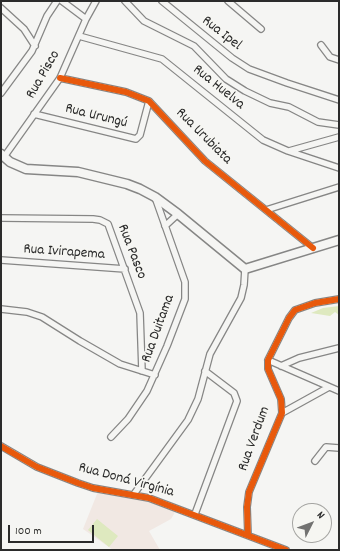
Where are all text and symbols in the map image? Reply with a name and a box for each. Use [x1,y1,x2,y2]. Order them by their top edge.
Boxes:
street label: Rua Ipel [197,13,245,55]
street label: Rua Pisco [23,48,65,102]
street label: Rua Huelva [188,62,248,114]
street label: Rua Urungú [63,101,129,133]
street label: Rua Urubiata [171,105,235,169]
street label: Rua Pasco [112,222,150,282]
street label: Rua Ivirapema [23,241,105,265]
street label: Rua Duitama [138,293,180,365]
street label: Rua Verdum [235,404,275,474]
street label: Rua Doná Virgínia [76,460,176,502]
north arrow [292,503,332,543]
text: N [312,508,328,523]
scale bar [10,517,96,543]
text: 100 m [15,523,42,540]

